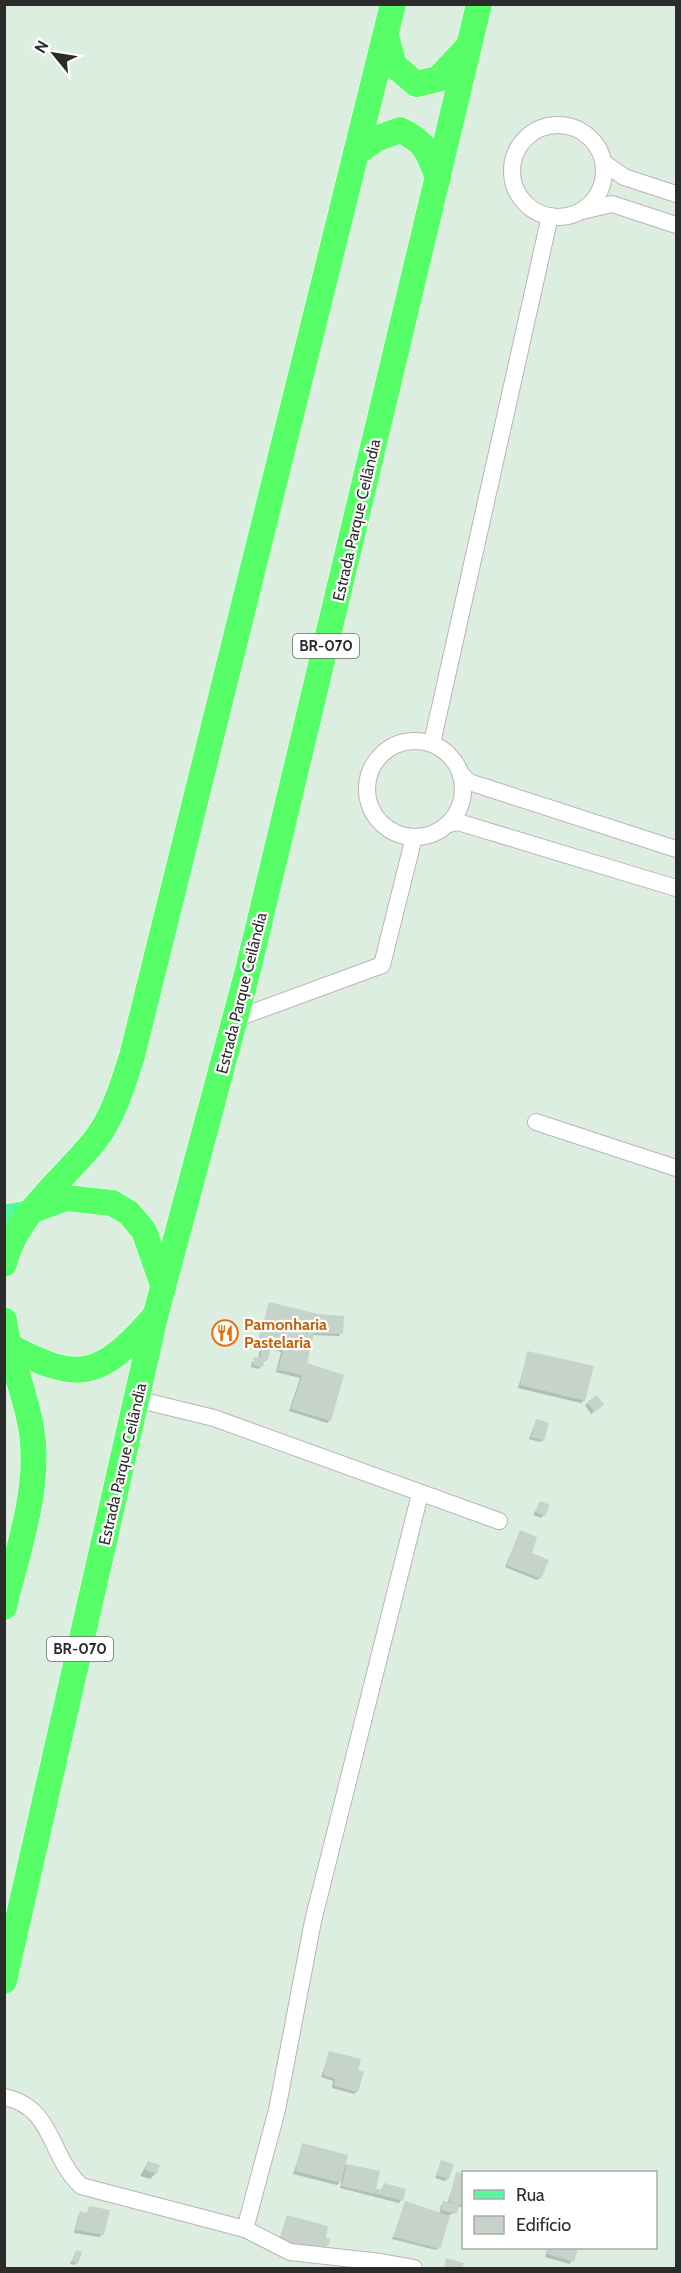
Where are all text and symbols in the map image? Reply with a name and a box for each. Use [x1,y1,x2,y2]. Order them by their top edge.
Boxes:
north arrow [24,24,84,84]
text: N [30,37,52,56]
street label: Estrada Parque Ceilândia [329,437,384,603]
road number: BR-070 [293,634,359,658]
street label: Estrada Parque Ceilândia [212,910,271,1076]
place label: Pamonharia Pastelaria [244,1315,327,1352]
restaurant icon: Pamonharia Pastelaria [210,1318,240,1348]
street label: Estrada Parque Ceilândia [95,1381,150,1547]
road number: BR-070 [47,1637,113,1661]
legend [462,2171,657,2249]
text: Rua [516,2184,545,2206]
text: Edifício [516,2214,571,2236]

